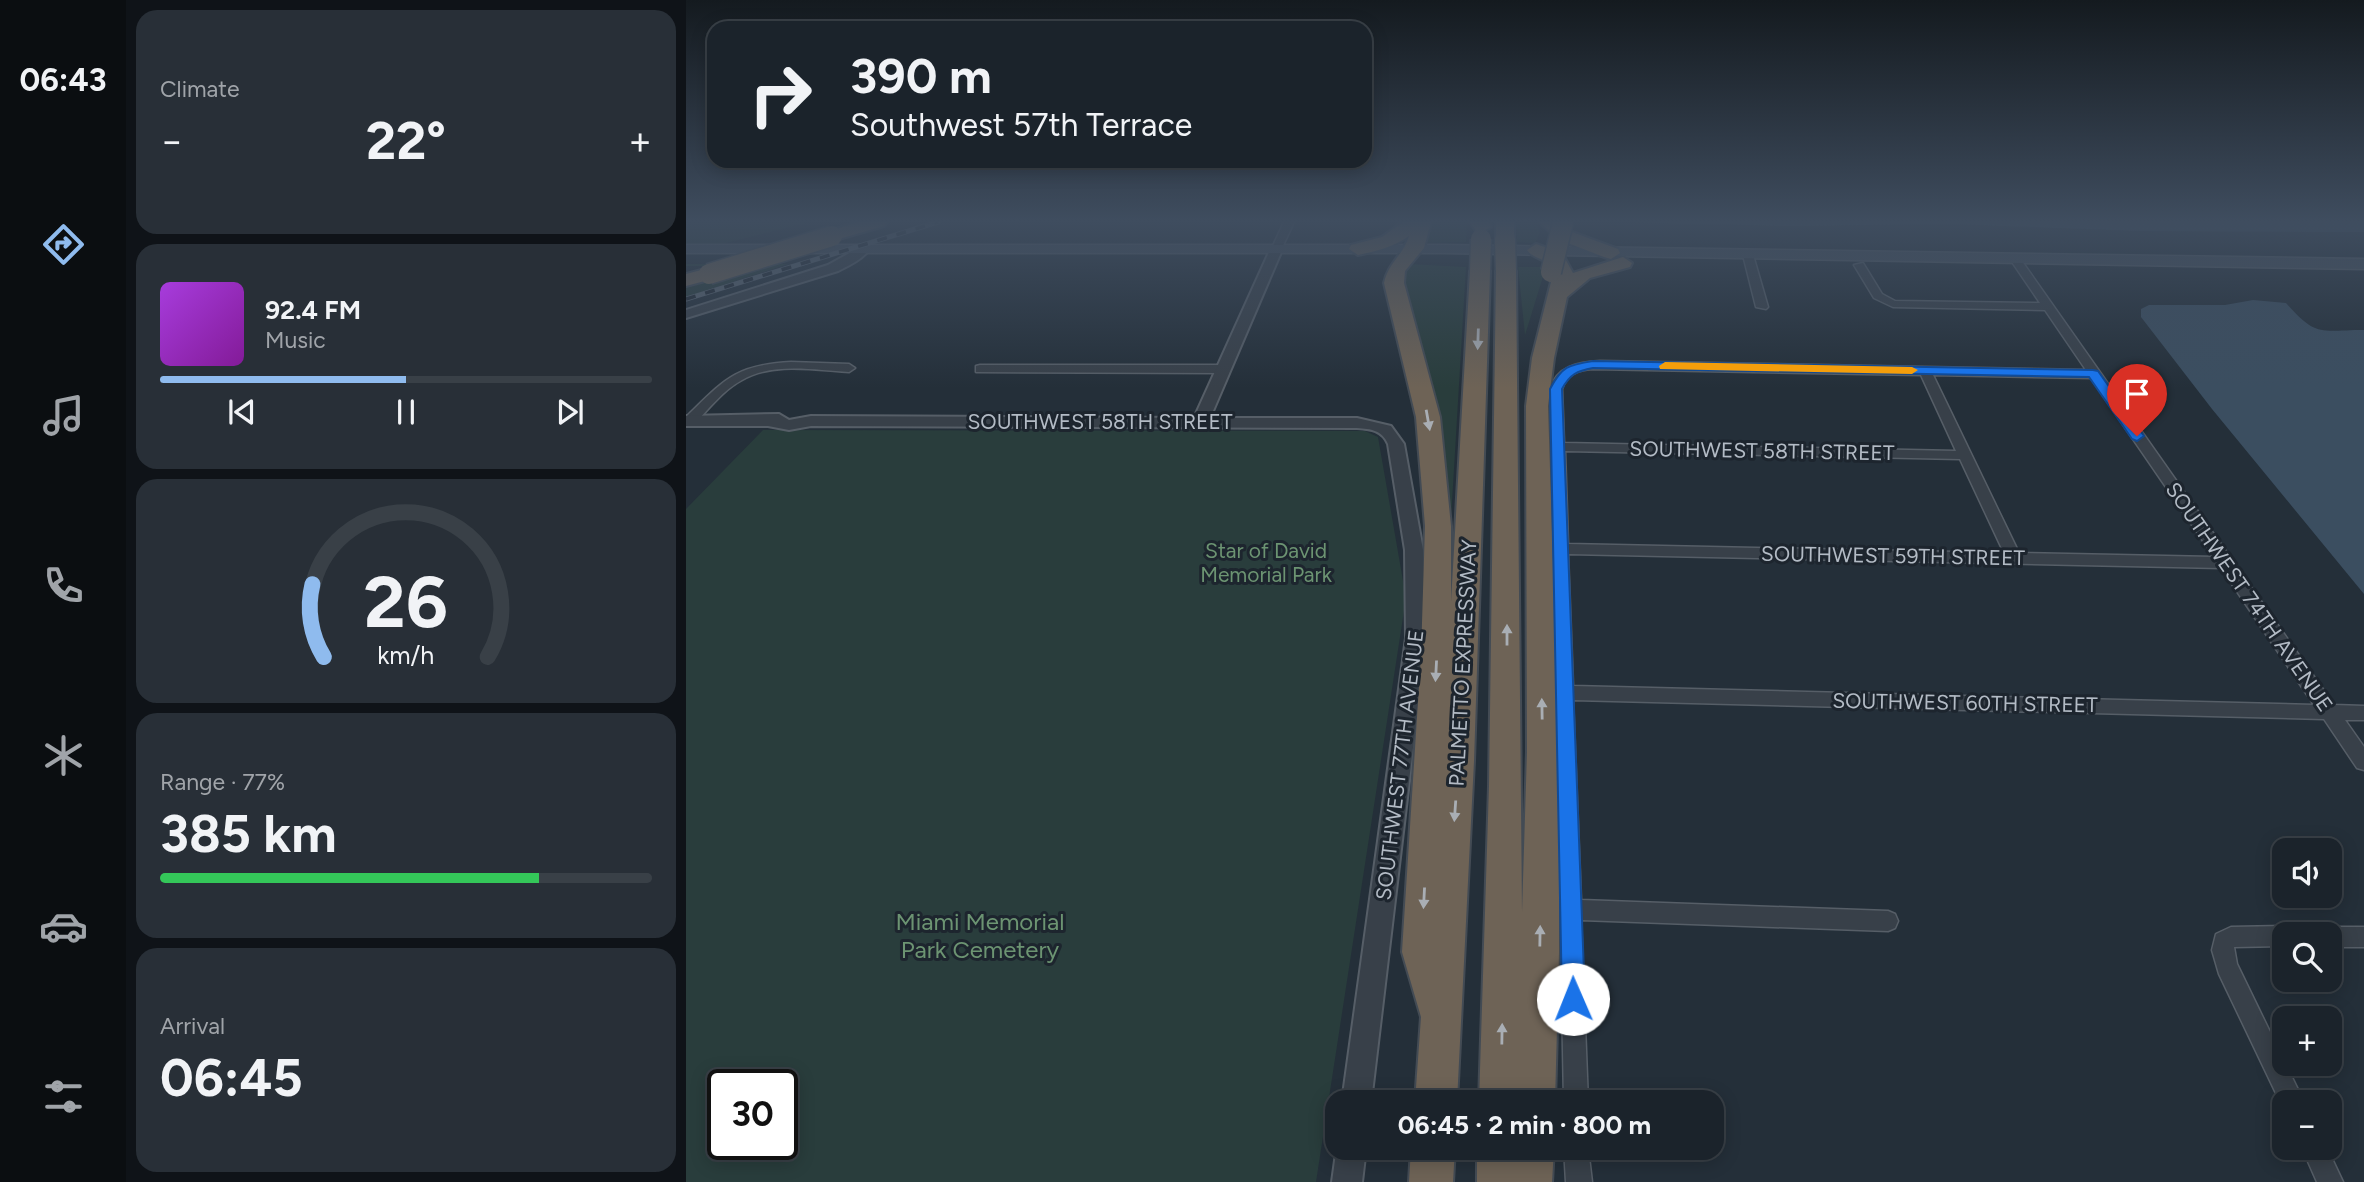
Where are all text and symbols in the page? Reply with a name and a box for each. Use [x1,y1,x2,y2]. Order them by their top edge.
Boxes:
text: 390 m [850,46,992,105]
icon: right [735,49,826,140]
text: 06:43 [20,61,106,99]
text: Climate [160,75,239,103]
text: Southwest 57th Terrace [850,106,1192,144]
text: 22° [366,110,446,172]
text: − [160,118,184,164]
text: + [628,118,652,164]
icon: directions [39,220,88,269]
text: 92.4 FM [265,294,361,326]
text: Music [265,326,326,354]
one-way arrow [1472,328,1484,350]
pin [2107,364,2167,436]
icon: arrive [2118,375,2156,413]
icon: music [39,391,88,440]
icon: previous [223,393,261,431]
icon: pause [387,393,425,431]
icon: next [551,393,589,431]
street label: SOUTHWEST 58TH STREET [967,409,1233,434]
one-way arrow [1423,409,1434,431]
street label: SOUTHWEST 58TH STREET [1629,436,1895,465]
street label: SOUTHWEST 74TH AVENUE [2161,477,2338,716]
park label: Star of David Memorial Park [1200,538,1333,587]
street label: PALMETTO EXPRESSWAY [1444,539,1481,787]
street label: SOUTHWEST 59TH STREET [1761,541,2026,570]
text: 26 [364,558,448,645]
icon: phone [39,561,88,610]
one-way arrow [1501,624,1513,646]
street label: SOUTHWEST 77TH AVENUE [1370,628,1429,902]
text: km/h [377,640,435,670]
one-way arrow [1430,660,1441,682]
street label: SOUTHWEST 60TH STREET [1832,688,2098,717]
one-way arrow [1536,698,1548,720]
icon: climate [39,731,88,780]
text: Range · 77% [160,768,285,796]
one-way arrow [1449,800,1460,822]
text: 385 km [160,803,337,865]
map controls [2272,838,2342,1160]
button: sound [2272,838,2342,908]
one-way arrow [1418,888,1429,910]
icon: car [39,902,88,951]
park label: Miami Memorial Park Cemetery [896,907,1064,964]
button: search [2272,922,2342,992]
one-way arrow [1535,925,1546,947]
position arrow [1536,962,1610,1036]
button: + [2272,1006,2342,1076]
text: Arrival [160,1012,225,1040]
one-way arrow [1496,1023,1507,1045]
text: 06:45 [160,1047,303,1109]
speed limit sign: 30 [707,1069,798,1160]
icon: filters [39,1072,88,1121]
button: − [2272,1090,2342,1160]
text: 06:45 · 2 min · 800 m [1398,1109,1651,1141]

